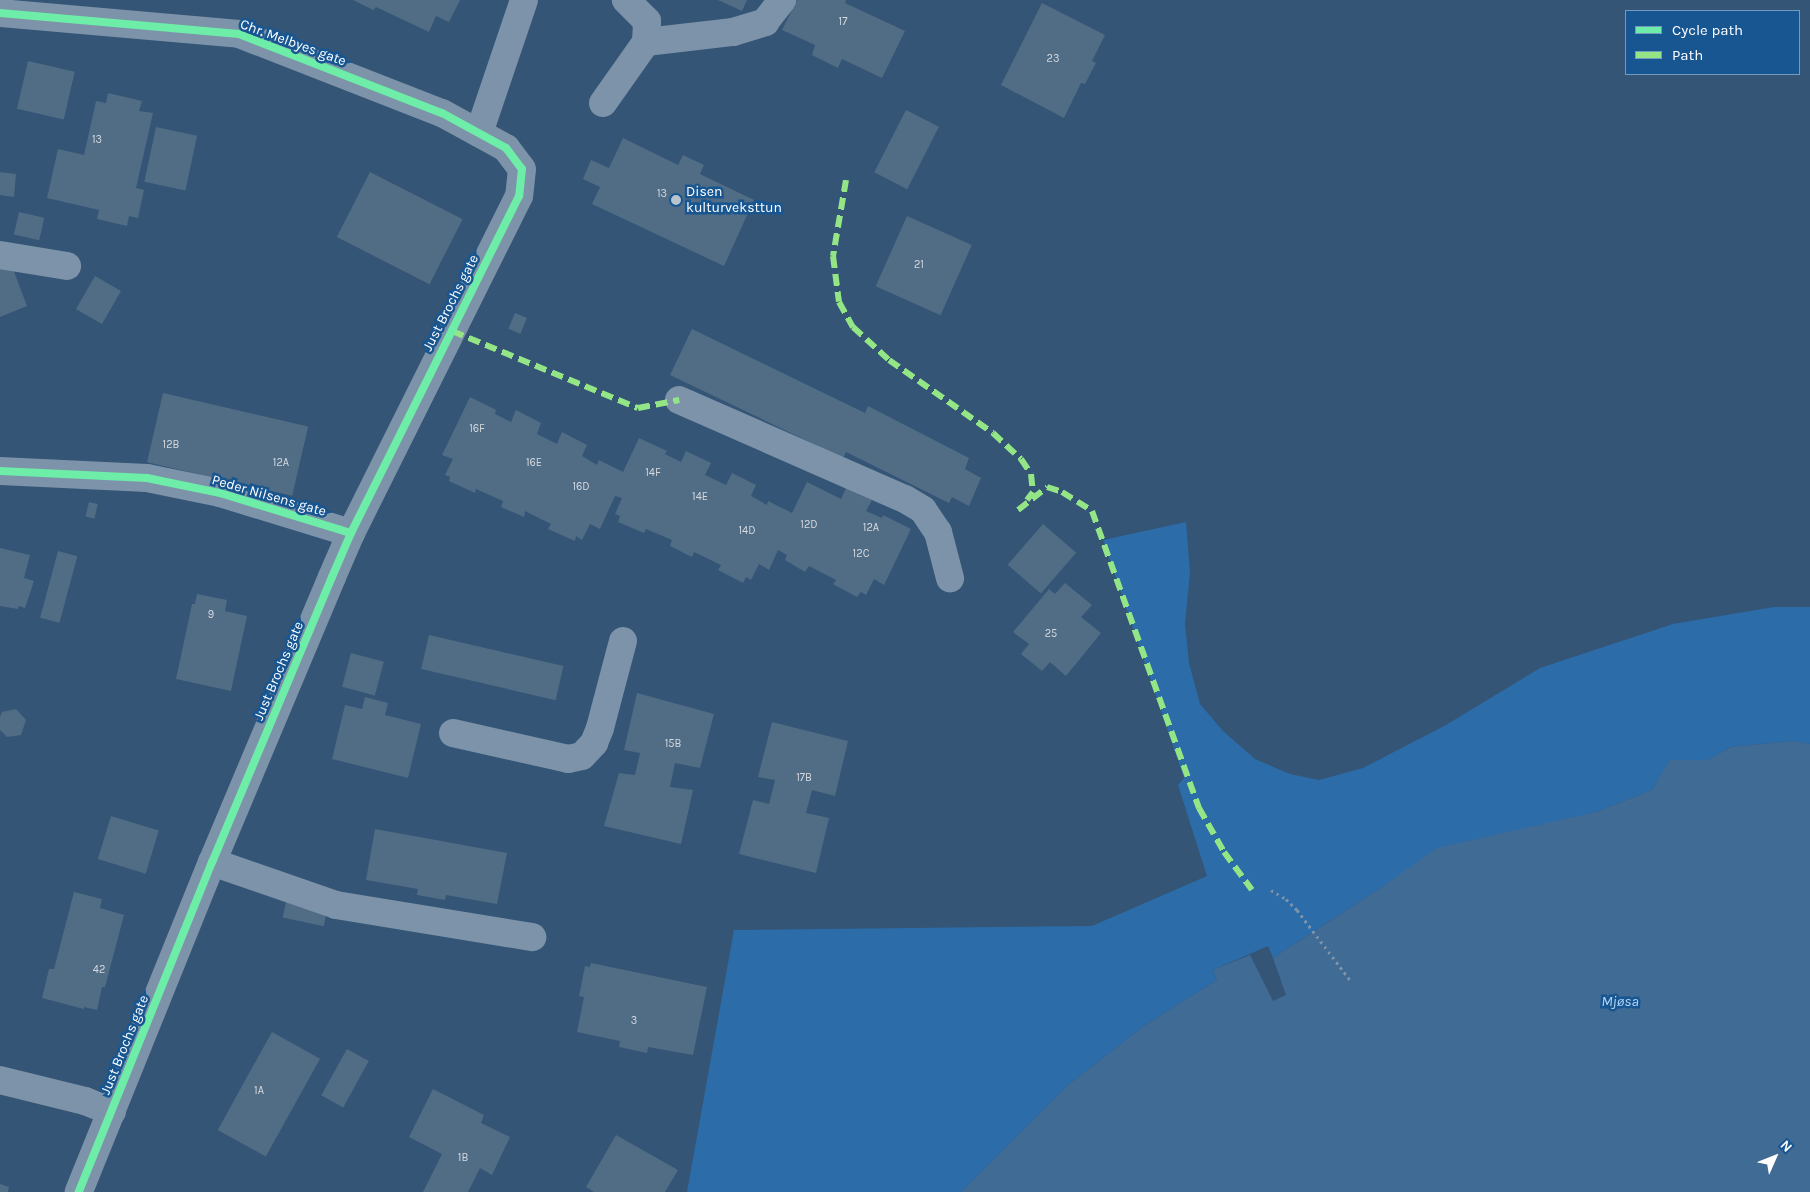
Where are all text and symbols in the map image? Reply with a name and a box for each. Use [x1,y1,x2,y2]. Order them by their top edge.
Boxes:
legend [1625,10,1800,75]
house number: 17 [839,15,847,29]
street label: Chr. Melbyes gate [238,16,348,70]
text: Cycle path [1672,21,1743,39]
text: Path [1672,46,1703,64]
house number: 23 [1047,52,1059,66]
house number: 13 [92,133,102,147]
place label: Disen kulturveksttun [686,184,782,216]
house number: 13 [657,187,667,201]
marker: Disen kulturveksttun [670,194,682,206]
street label: Just Brochs gate [419,252,483,354]
house number: 21 [914,258,924,272]
house number: 16F [469,422,485,436]
house number: 12B [163,438,179,452]
house number: 12A [273,456,289,470]
house number: 16E [526,456,542,470]
house number: 14F [645,466,661,480]
street label: Peder Nilsens gate [210,472,328,520]
house number: 16D [572,480,590,494]
house number: 14E [692,490,708,504]
house number: 12D [800,518,818,532]
house number: 12A [863,521,879,535]
house number: 14D [738,524,756,538]
house number: 12C [853,547,869,561]
house number: 9 [208,608,214,622]
street label: Just Brochs gate [251,619,307,723]
house number: 25 [1045,627,1057,641]
house number: 15B [665,737,681,751]
house number: 17B [796,771,812,785]
house number: 42 [93,963,105,977]
street label: Just Brochs gate [97,993,153,1097]
water label: Mjøsa [1601,993,1639,1011]
house number: 3 [631,1014,637,1028]
house number: 1A [254,1084,264,1098]
north arrow [1750,1132,1800,1182]
text: N [1777,1137,1796,1156]
house number: 1B [458,1151,468,1165]

